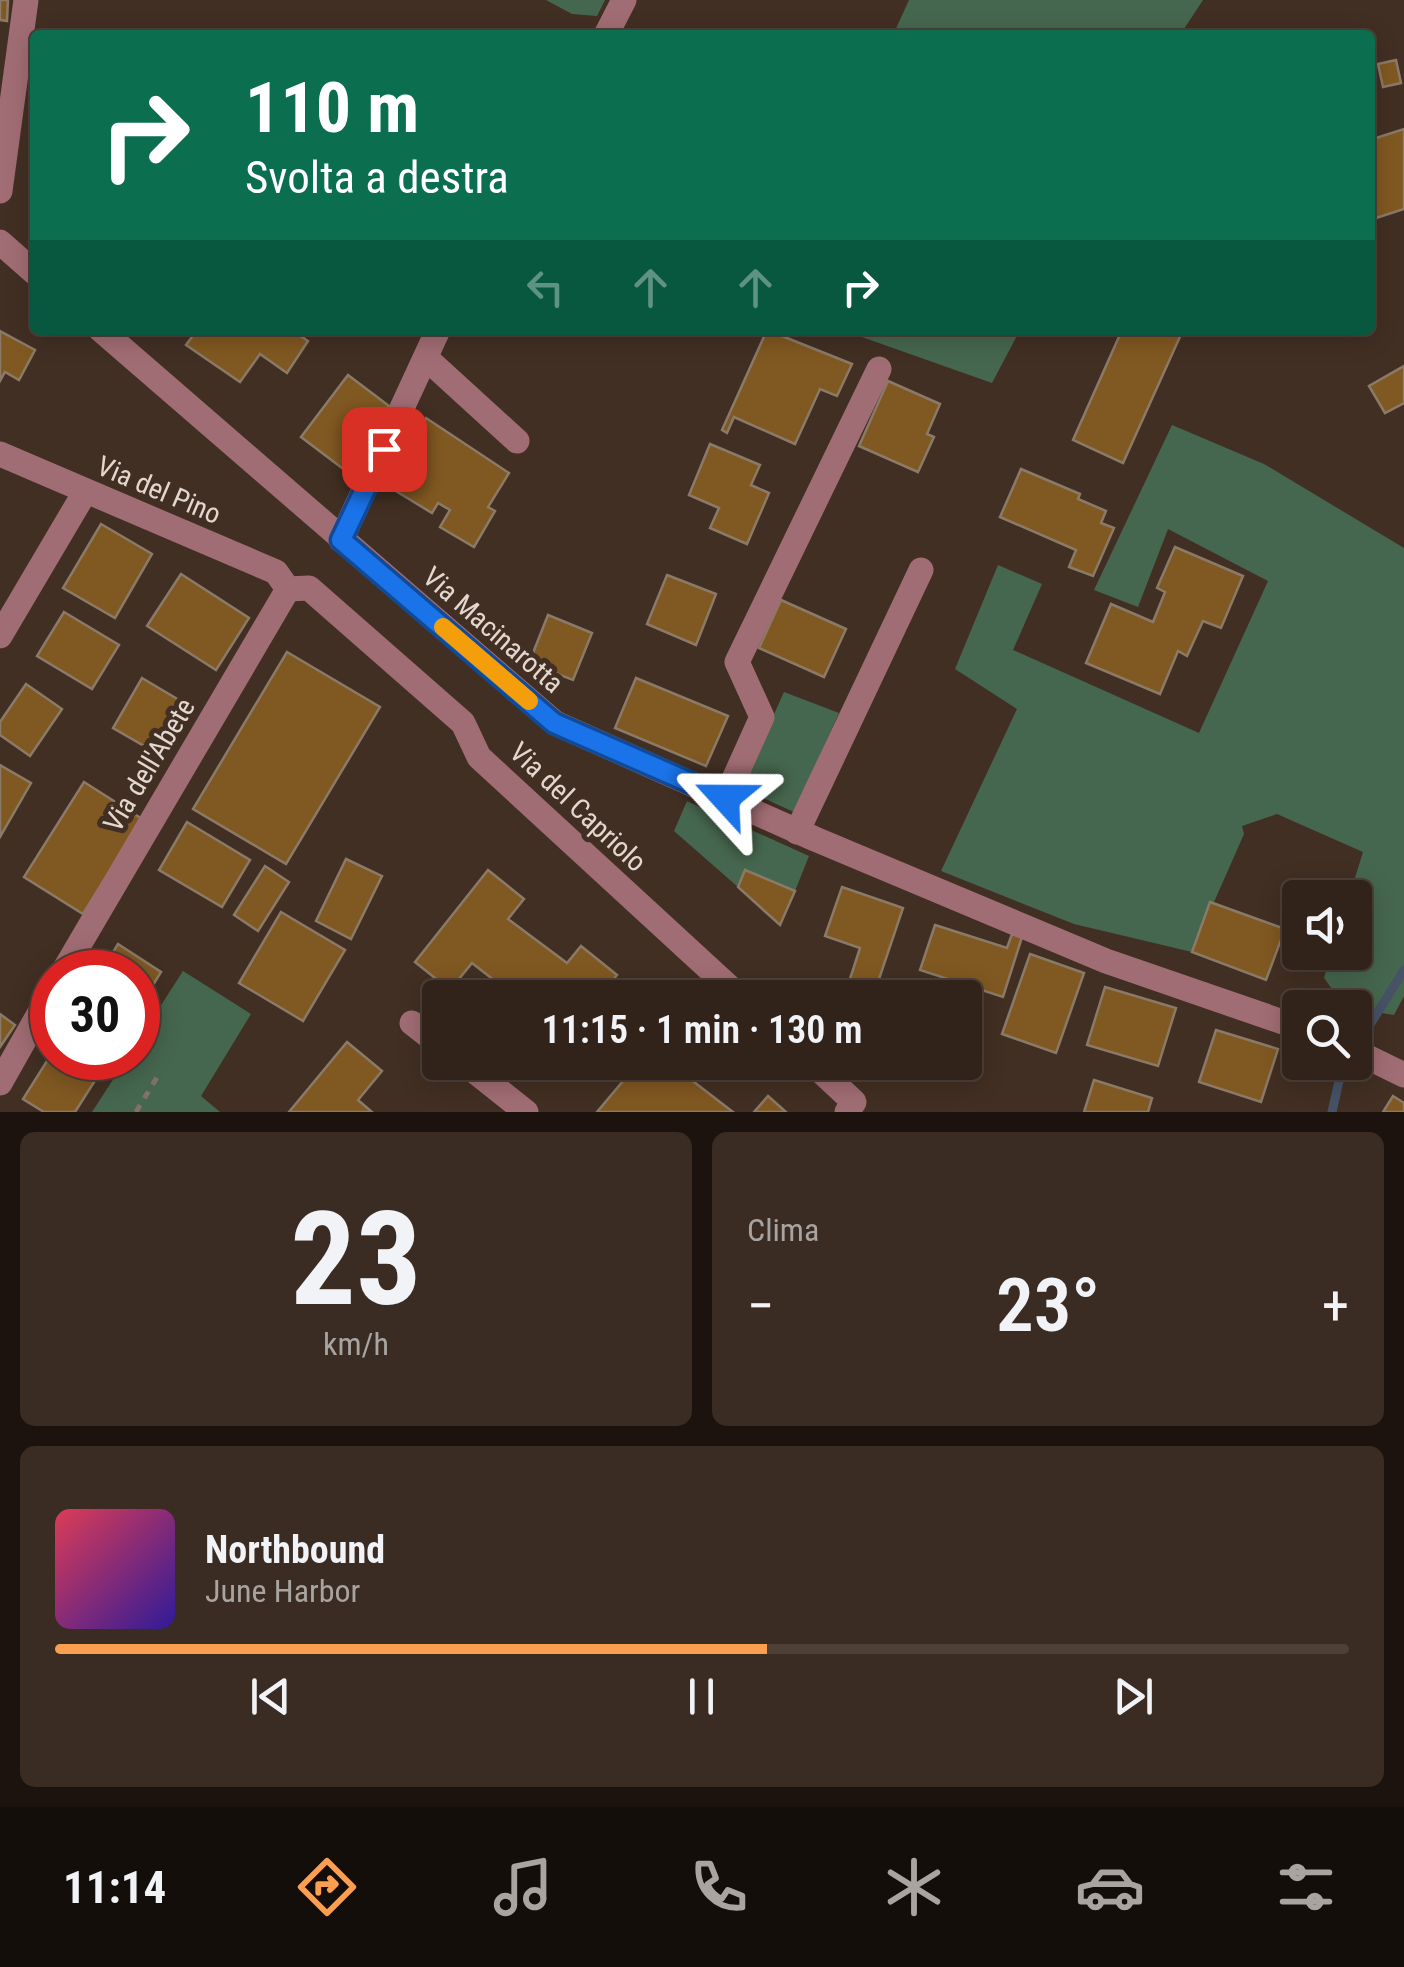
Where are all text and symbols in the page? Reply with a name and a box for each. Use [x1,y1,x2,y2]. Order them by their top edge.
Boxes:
text: 110 m [245,67,419,149]
icon: right [80,70,210,200]
text: Svolta a destra [245,151,509,204]
icon: left [518,260,573,315]
icon: ahead [623,260,678,315]
icon: ahead [728,260,783,315]
icon: right [833,260,888,315]
pin [342,407,427,492]
icon: arrive [357,422,412,477]
street label: Via del Pino [92,449,226,531]
street label: Via Macinarotta [416,560,570,700]
street label: Via dell'Abete [96,692,202,838]
street label: Via del Capriolo [503,735,653,879]
position arrow [673,746,777,850]
map controls [1282,880,1372,1080]
button: sound [1282,880,1372,970]
speed limit sign: 30 [30,950,160,1080]
button: search [1282,990,1372,1080]
text: 11:15 · 1 min · 130 m [542,1008,862,1052]
text: 23 [290,1183,422,1336]
text: Clima [747,1211,819,1249]
text: 23° [996,1261,1100,1349]
text: − [747,1274,775,1338]
text: + [1322,1274,1349,1338]
text: km/h [323,1325,389,1363]
text: Northbound [205,1528,385,1572]
text: June Harbor [205,1572,360,1610]
icon: previous [243,1669,298,1724]
icon: pause [674,1669,729,1724]
icon: next [1106,1669,1161,1724]
icon: directions [292,1852,362,1922]
icon: music [488,1852,558,1922]
icon: phone [684,1852,754,1922]
icon: climate [879,1852,949,1922]
icon: car [1075,1852,1145,1922]
icon: filters [1271,1852,1341,1922]
text: 11:14 [63,1861,166,1914]

